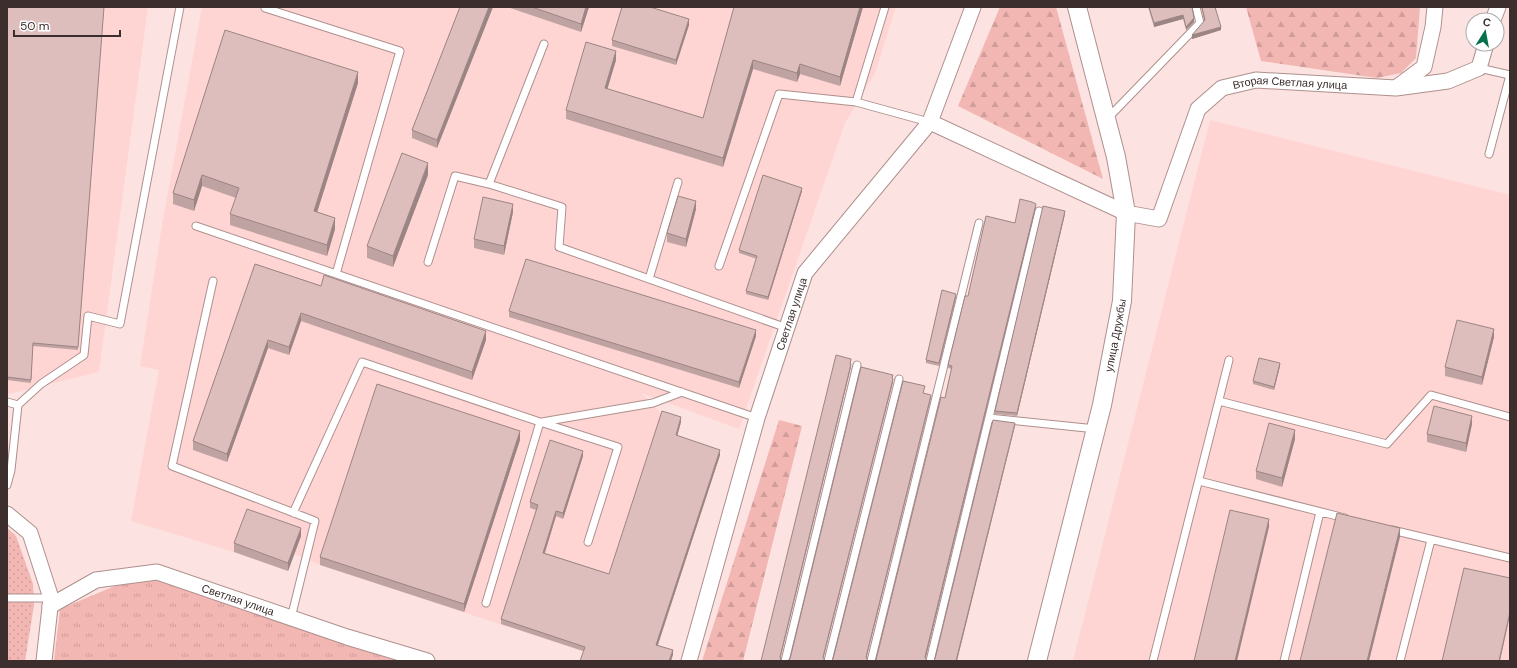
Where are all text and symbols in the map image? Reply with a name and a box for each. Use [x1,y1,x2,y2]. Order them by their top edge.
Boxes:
scale bar [14,12,120,38]
north arrow [1465,12,1505,52]
text: С [1482,15,1492,30]
text: 50 m [20,18,49,34]
street label: Вторая Светлая улица [1231,73,1349,92]
street label: Светлая улица [773,275,810,352]
street label: улица Дружбы [1102,298,1129,373]
street label: Светлая улица [200,581,277,619]

